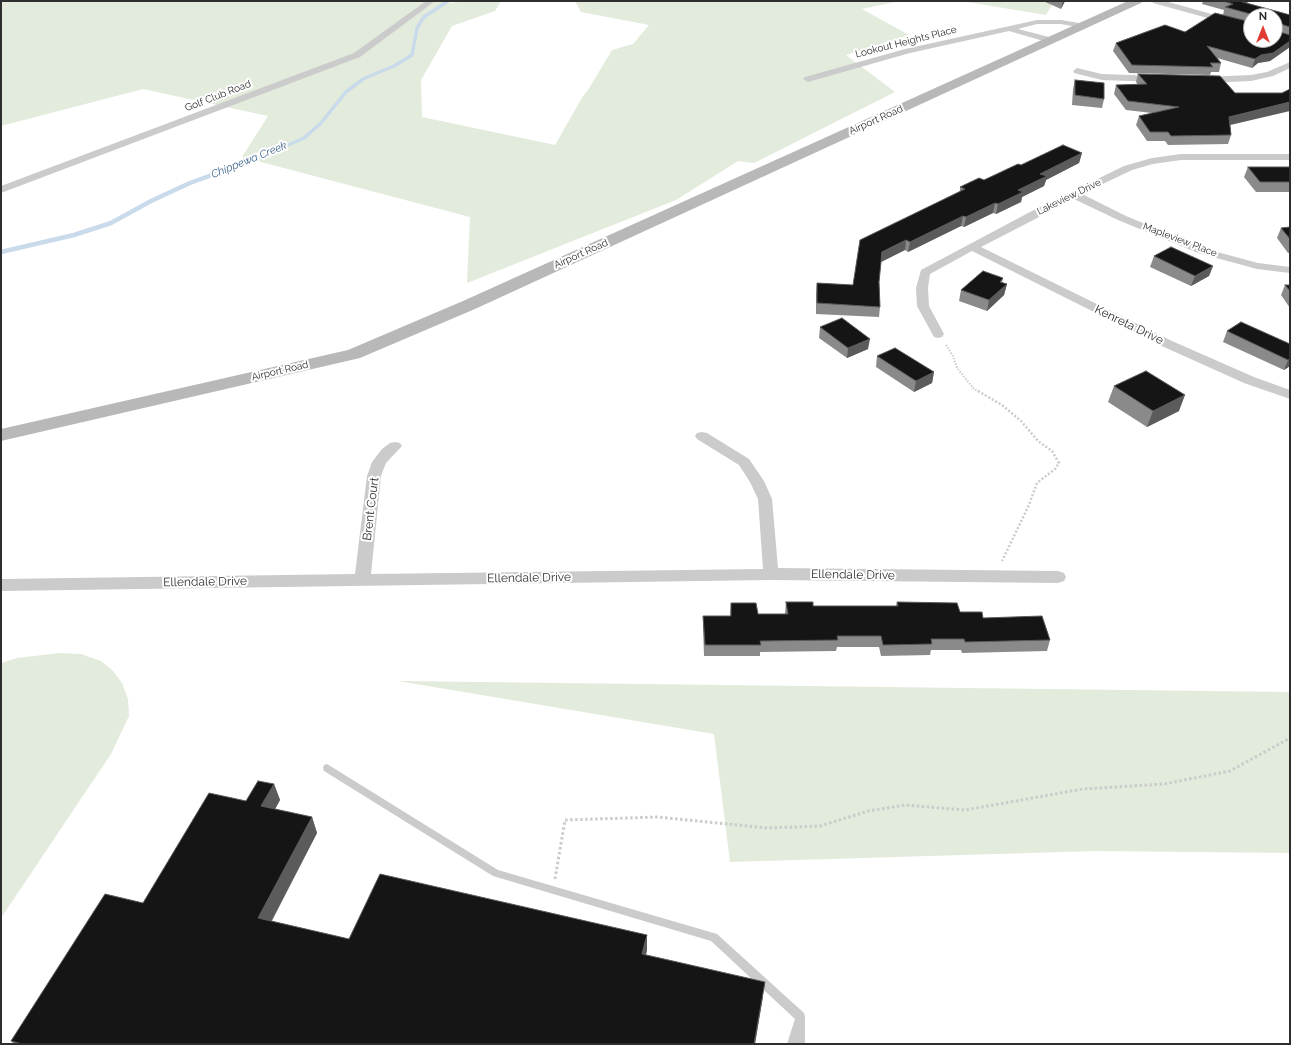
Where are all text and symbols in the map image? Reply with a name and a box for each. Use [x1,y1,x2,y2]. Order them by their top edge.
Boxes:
north arrow [1243,8,1283,48]
text: N [1259,10,1267,23]
street label: Lookout Heights Place [854,24,958,60]
street label: Golf Club Road [183,78,253,114]
street label: Airport Road [847,103,905,137]
water label: Chippewa Creek [209,139,289,181]
street label: Lakeview Drive [1035,176,1103,218]
street label: Mapleview Place [1141,220,1219,260]
street label: Airport Road [552,237,610,271]
street label: Kenreta Drive [1092,302,1166,348]
street label: Airport Road [250,359,310,383]
street label: Brent Court [360,476,382,542]
street label: Ellendale Drive [811,567,895,583]
street label: Ellendale Drive [487,570,571,586]
street label: Ellendale Drive [163,574,247,590]

